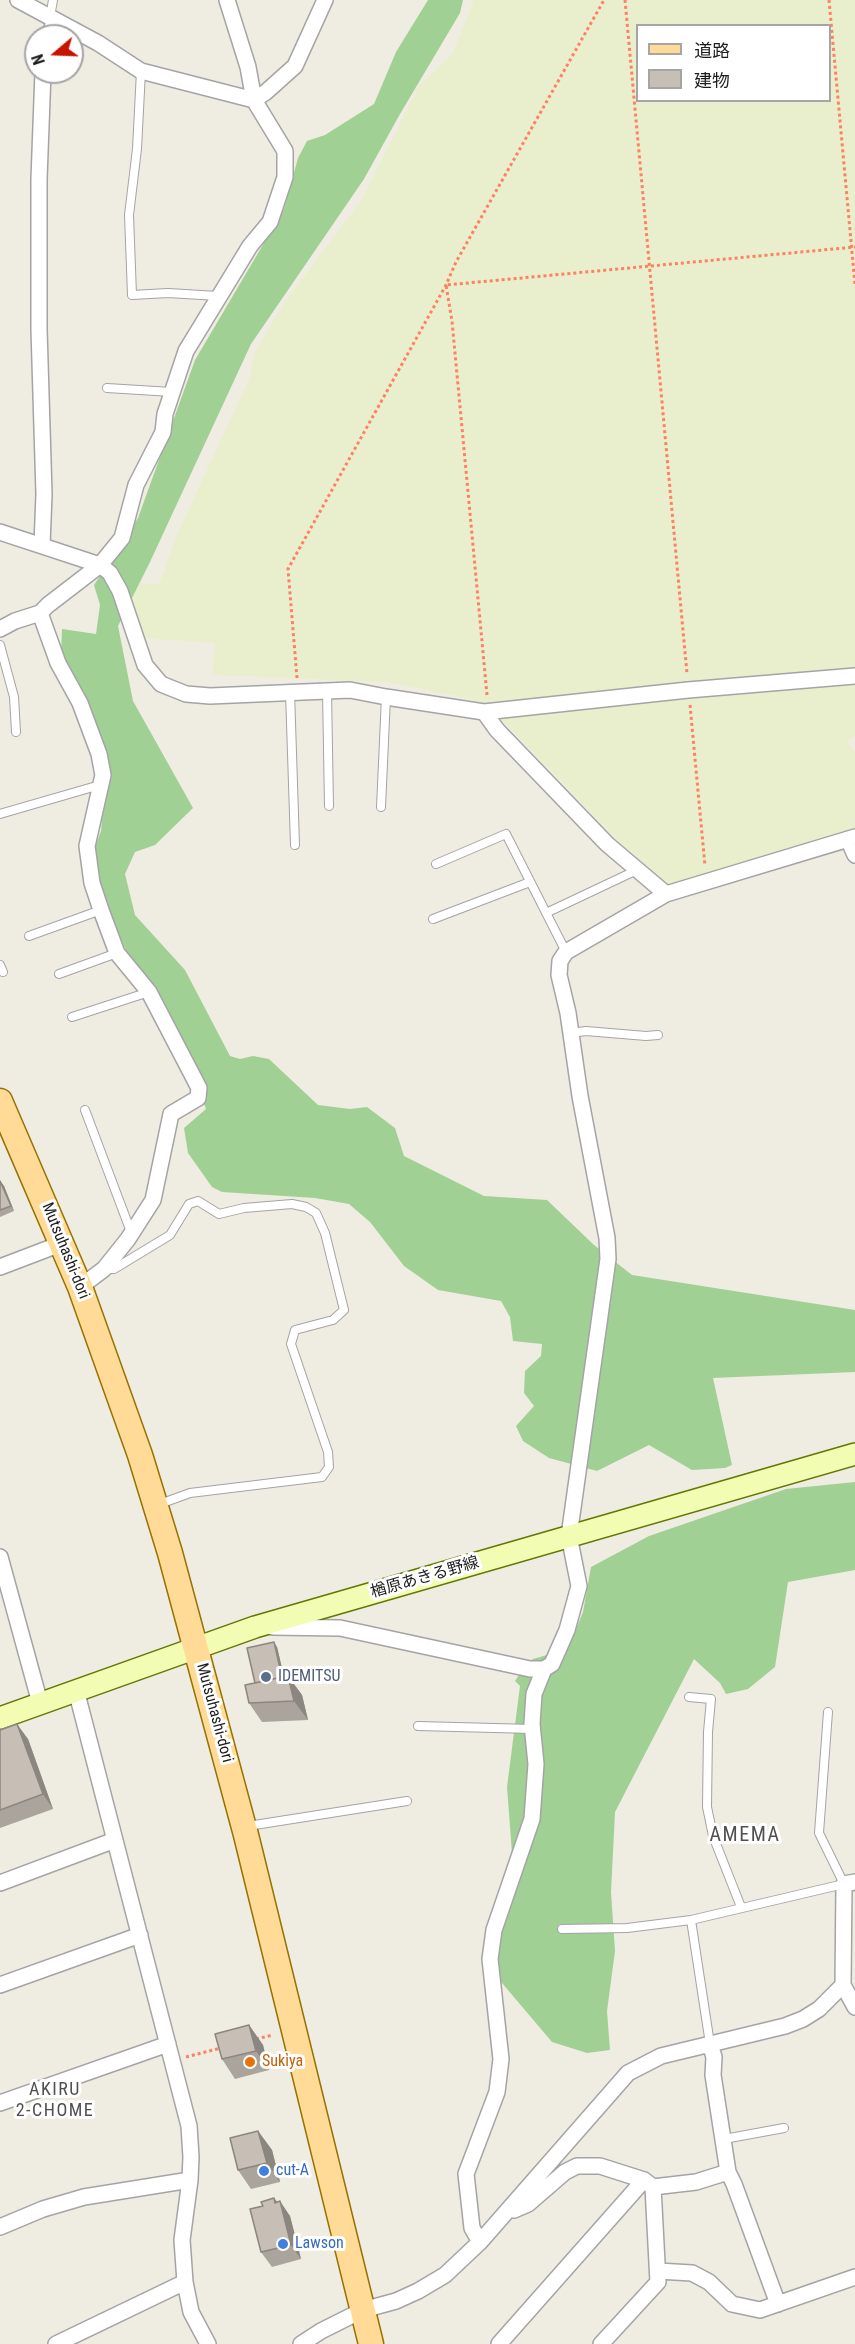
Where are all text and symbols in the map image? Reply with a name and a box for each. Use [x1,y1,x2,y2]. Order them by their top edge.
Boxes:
north arrow [24,24,84,84]
legend [636,24,831,102]
text: 道路 [694,40,730,61]
text: N [28,52,49,67]
text: 建物 [694,70,730,91]
street label: Mutsuhashi-dori [37,1200,93,1302]
street label: 楢原あきる野線 [369,1553,481,1603]
street label: Mutsuhashi-dori [192,1661,236,1765]
place label: IDEMITSU [278,1667,340,1687]
marker: IDEMITSU [259,1670,273,1684]
district label: AMEMA [710,1824,780,1848]
place label: Sukiya [262,2052,303,2072]
marker: Sukiya [243,2055,257,2069]
district label: AKIRU 2-CHOME [16,2079,94,2122]
place label: cut-A [276,2161,309,2181]
marker: cut-A [257,2164,271,2178]
place label: Lawson [295,2234,344,2254]
marker: Lawson [276,2237,290,2251]

